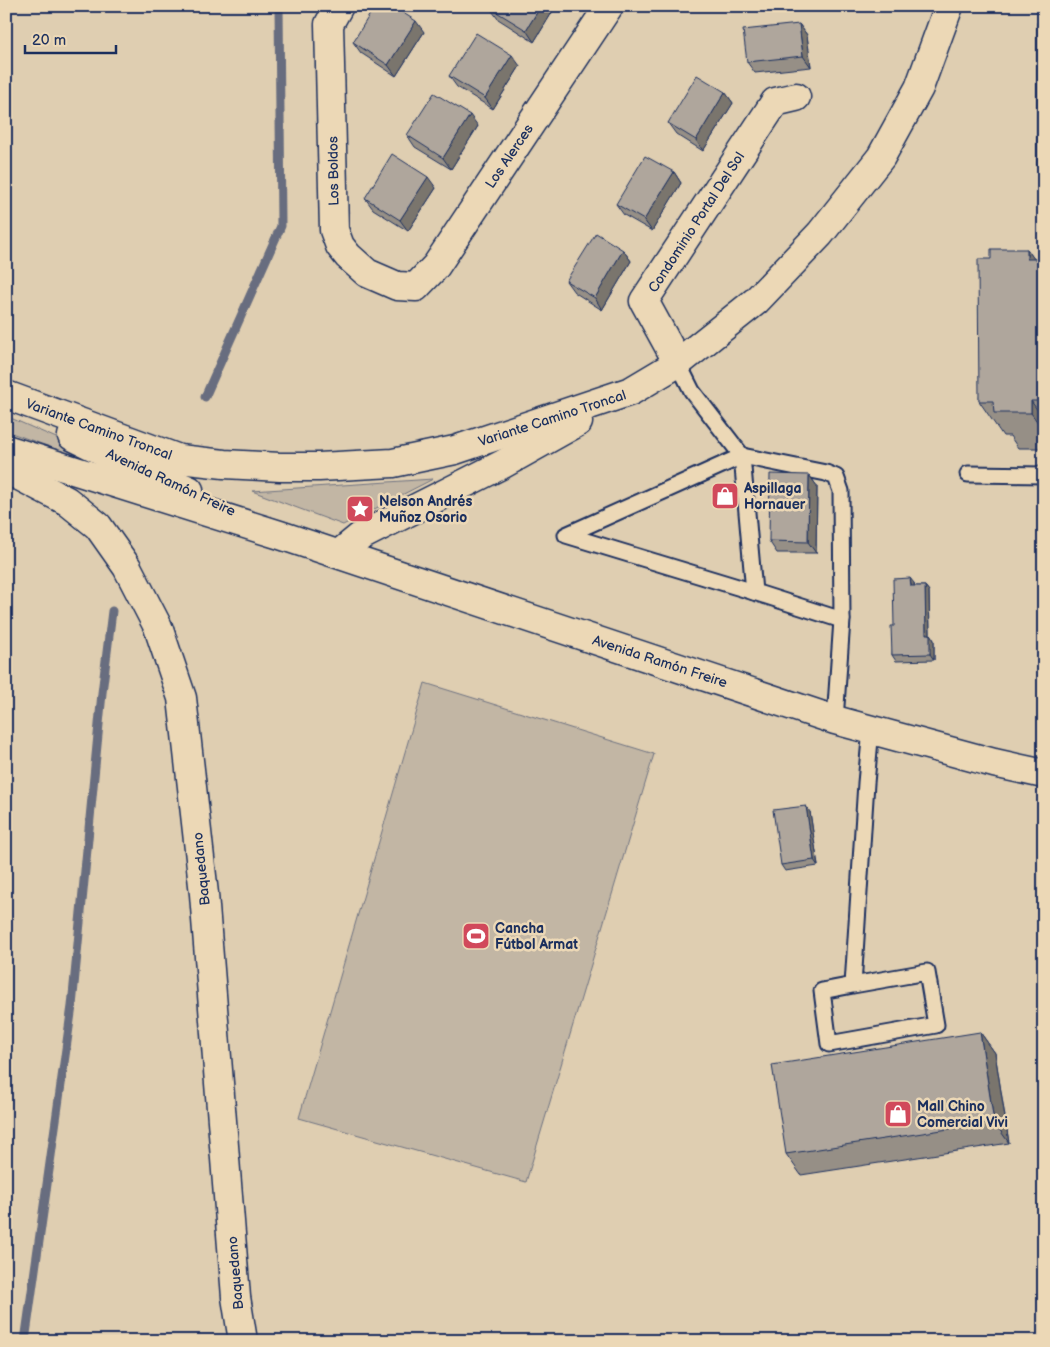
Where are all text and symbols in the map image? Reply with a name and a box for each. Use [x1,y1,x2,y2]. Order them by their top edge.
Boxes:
scale bar [25,22,116,54]
text: 20 m [32,31,66,50]
street label: Los Alerces [482,121,537,192]
street label: Los Boldos [324,136,343,206]
street label: Condominio Portal Del Sol [645,149,748,296]
street label: Variante Camino Troncal [476,387,628,450]
street label: Variante Camino Troncal [23,395,174,464]
street label: Avenida Ramón Freire [103,445,238,520]
place label: Aspillaga Hornauer [743,480,806,513]
shop icon: Aspillaga Hornauer [710,481,740,511]
place label: Nelson Andrés Muñoz Osorio [379,493,472,526]
place icon: Nelson Andrés Muñoz Osorio [345,494,375,524]
street label: Avenida Ramón Freire [590,632,729,691]
street label: Baquedano [189,831,214,906]
place label: Cancha Fútbol Armat [495,920,578,953]
sports icon: Cancha Fútbol Armat [461,921,491,951]
place label: Mall Chino Comercial Vivi [917,1098,1008,1131]
shop icon: Mall Chino Comercial Vivi [883,1099,913,1129]
street label: Baquedano [224,1236,247,1310]

